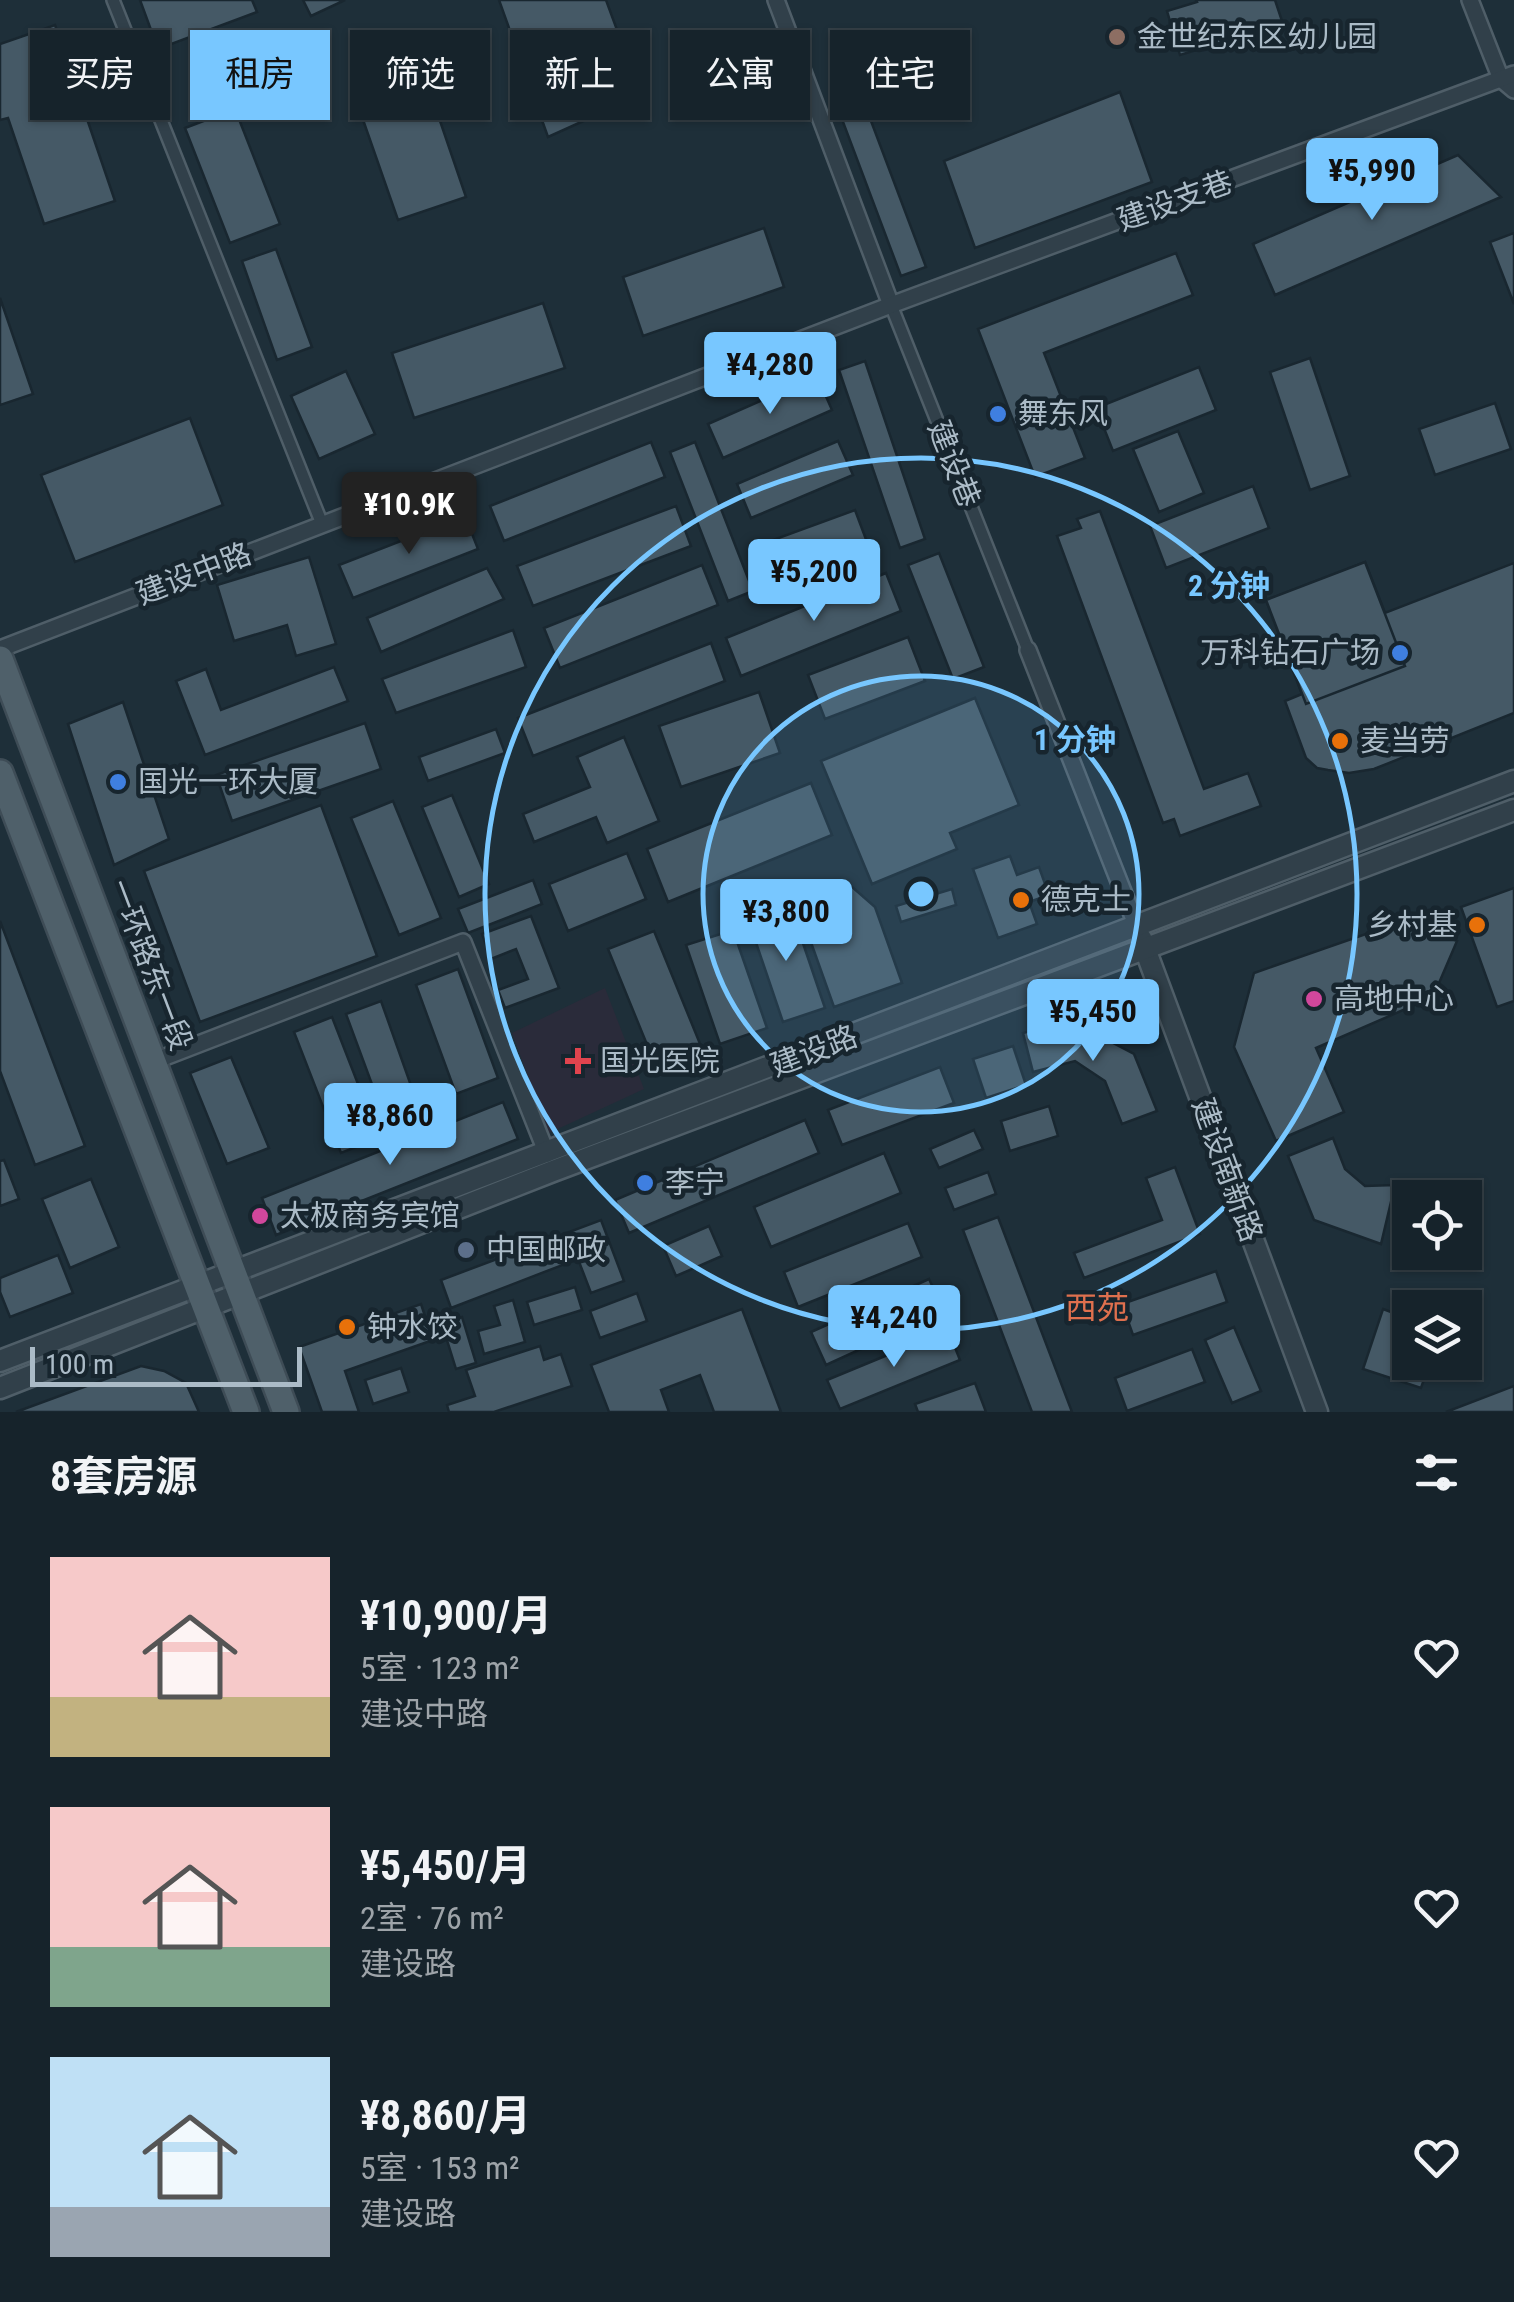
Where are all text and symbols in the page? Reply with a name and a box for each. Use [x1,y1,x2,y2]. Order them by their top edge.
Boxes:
place label: 金世纪东区幼儿园 [1137,19,1377,54]
marker: 金世纪东区幼儿园 [1106,26,1128,48]
chip: 买房 [30,30,170,120]
chip: 租房 [190,30,330,120]
chip: 筛选 [350,30,490,120]
chip: 新上 [510,30,650,120]
chip: 公寓 [670,30,810,120]
chip: 住宅 [830,30,970,120]
pin: ¥5,990 [1291,138,1453,223]
text: ¥5,990 [1328,151,1416,189]
street label: 建设支巷 [1112,164,1237,237]
pin: ¥4,280 [689,332,851,417]
text: ¥4,280 [726,345,814,383]
place label: 舞东风 [1018,396,1108,431]
marker: 舞东风 [987,403,1009,425]
street label: 建设巷 [921,416,988,512]
pin: ¥10.9K [328,472,490,557]
text: ¥10.9K [364,485,454,523]
street label: 建设中路 [132,536,256,611]
pin: ¥5,200 [733,539,895,624]
text: ¥5,200 [770,552,858,590]
text: 2 分钟 [1188,568,1270,603]
place label: 万科钻石广场 [1200,635,1380,670]
marker: 万科钻石广场 [1389,642,1411,664]
text: 1 分钟 [1034,722,1116,757]
place label: 麦当劳 [1360,723,1450,758]
marker: 麦当劳 [1329,730,1351,752]
place label: 国光一环大厦 [138,764,318,799]
marker: 国光一环大厦 [107,771,129,793]
street label: 一环路东一段 [102,875,199,1055]
centre of rings [903,876,939,912]
pin: ¥3,800 [705,879,867,964]
place label: 德克士 [1041,882,1131,917]
marker: 德克士 [1010,889,1032,911]
text: ¥3,800 [742,892,830,930]
place label: 乡村基 [1367,907,1457,942]
marker: 乡村基 [1466,914,1488,936]
pin: ¥5,450 [1012,979,1174,1064]
place label: 高地中心 [1334,981,1454,1016]
marker: 高地中心 [1303,988,1325,1010]
text: ¥5,450 [1049,992,1137,1030]
street label: 建设路 [766,1018,862,1083]
place label: 国光医院 [600,1043,720,1078]
marker: 国光医院 [565,1048,591,1074]
pin: ¥8,860 [309,1083,471,1168]
street label: 建设南新路 [1185,1093,1270,1246]
text: ¥8,860 [346,1096,434,1134]
place label: 李宁 [665,1165,725,1200]
marker: 李宁 [634,1172,656,1194]
map controls [1392,1180,1482,1380]
button: locate [1392,1180,1482,1270]
place label: 太极商务宾馆 [280,1198,460,1233]
marker: 太极商务宾馆 [249,1205,271,1227]
place label: 中国邮政 [486,1232,606,1267]
marker: 中国邮政 [455,1239,477,1261]
pin: ¥4,240 [813,1285,975,1370]
district label: 西苑 [1065,1289,1129,1327]
button: layers [1392,1290,1482,1380]
text: ¥4,240 [850,1298,938,1336]
place label: 钟水饺 [367,1309,457,1344]
marker: 钟水饺 [336,1316,358,1338]
scale bar [30,1342,302,1386]
text: 100 m [45,1348,114,1381]
icon: filters [1409,1445,1464,1500]
text: 8套房源 [50,1452,197,1501]
text: ¥10,900/月 [360,1591,552,1640]
icon: home [130,1597,250,1717]
icon: heart [1409,1630,1464,1685]
text: 5室 · 123 m² [360,1649,520,1687]
text: 建设中路 [360,1695,488,1733]
text: ¥5,450/月 [360,1841,531,1890]
icon: home [130,1847,250,1967]
icon: heart [1409,1880,1464,1935]
text: 2室 · 76 m² [360,1899,504,1937]
text: 建设路 [360,1945,456,1983]
text: ¥8,860/月 [360,2091,531,2140]
icon: home [130,2097,250,2217]
icon: heart [1409,2130,1464,2185]
text: 5室 · 153 m² [360,2149,520,2187]
text: 建设路 [360,2195,456,2233]

